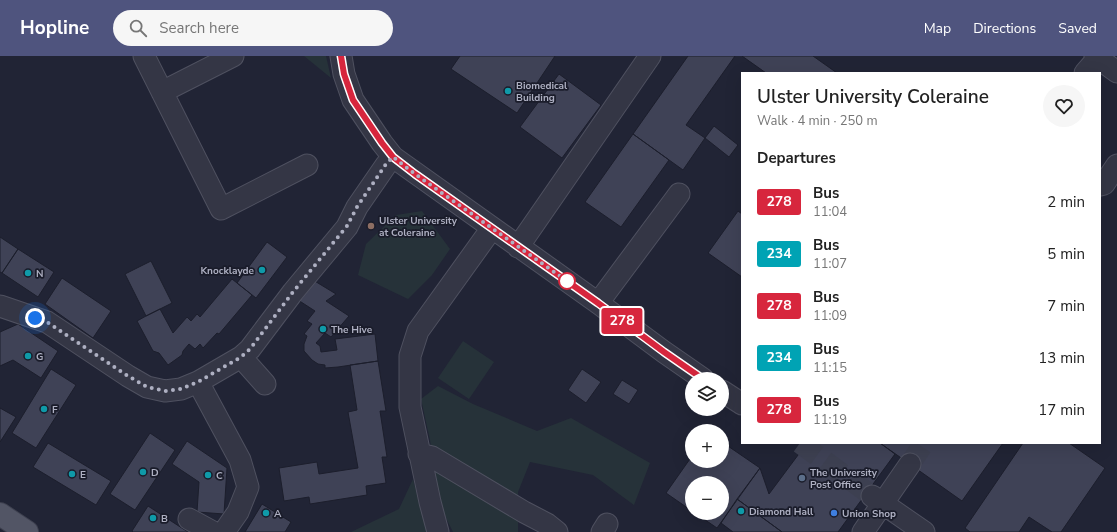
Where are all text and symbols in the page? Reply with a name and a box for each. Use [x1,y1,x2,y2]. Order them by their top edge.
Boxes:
search box [113,10,393,46]
text: Hopline [20,15,89,41]
icon: search [127,17,149,39]
text: Search here [159,18,239,38]
text: Map [924,19,951,38]
text: Directions [973,19,1036,38]
text: Saved [1058,19,1097,38]
place label: Biomedical Building [516,79,568,105]
text: Ulster University Coleraine [757,84,989,110]
button: heart [1043,85,1085,127]
marker: Biomedical Building [503,86,513,96]
text: Walk · 4 min · 250 m [757,112,878,130]
text: Departures [757,148,836,168]
text: Bus [813,183,839,203]
text: 278 [766,192,792,211]
text: 2 min [1047,192,1085,212]
text: 11:04 [813,203,847,221]
place label: Ulster University at Coleraine [379,214,458,240]
marker: Ulster University at Coleraine [366,221,376,231]
text: Bus [813,235,839,255]
text: 234 [766,244,792,263]
text: 5 min [1047,244,1085,264]
text: 11:07 [813,255,847,273]
place label: Knocklayde [200,264,255,278]
marker: Knocklayde [257,265,267,275]
place label: N [36,267,43,281]
marker: N [23,268,33,278]
unlabelled marker [558,272,576,290]
text: Bus [813,287,839,307]
text: 278 [766,296,792,315]
text: 7 min [1047,296,1085,316]
text: 11:09 [813,307,847,325]
your location [25,308,45,328]
line badge: 278 [599,308,645,334]
text: 278 [609,311,635,330]
place label: The Hive [331,323,373,337]
marker: The Hive [318,324,328,334]
text: Bus [813,339,839,359]
text: 234 [766,348,792,367]
text: 13 min [1038,348,1085,368]
place label: G [36,350,43,364]
marker: G [23,351,33,361]
text: 11:15 [813,359,847,377]
map controls [685,372,729,520]
button: layers [685,372,729,416]
text: Bus [813,391,839,411]
text: 278 [766,400,792,419]
text: 17 min [1038,400,1085,420]
place label: F [52,403,58,417]
marker: F [39,404,49,414]
text: 11:19 [813,411,847,429]
button: + [685,424,729,468]
place label: D [151,466,159,480]
place label: The University Post Office [810,466,878,492]
marker: D [138,467,148,477]
place label: E [80,468,86,482]
marker: E [67,469,77,479]
place label: C [216,469,223,483]
marker: C [203,470,213,480]
marker: The University Post Office [797,473,807,483]
button: − [685,476,729,520]
place label: Diamond Hall [749,505,814,519]
marker: Diamond Hall [736,506,746,516]
place label: A [274,507,282,521]
place label: Union Shop [842,507,896,521]
marker: A [261,508,271,518]
marker: Union Shop [829,508,839,518]
place label: B [161,512,168,526]
marker: B [148,513,158,523]

